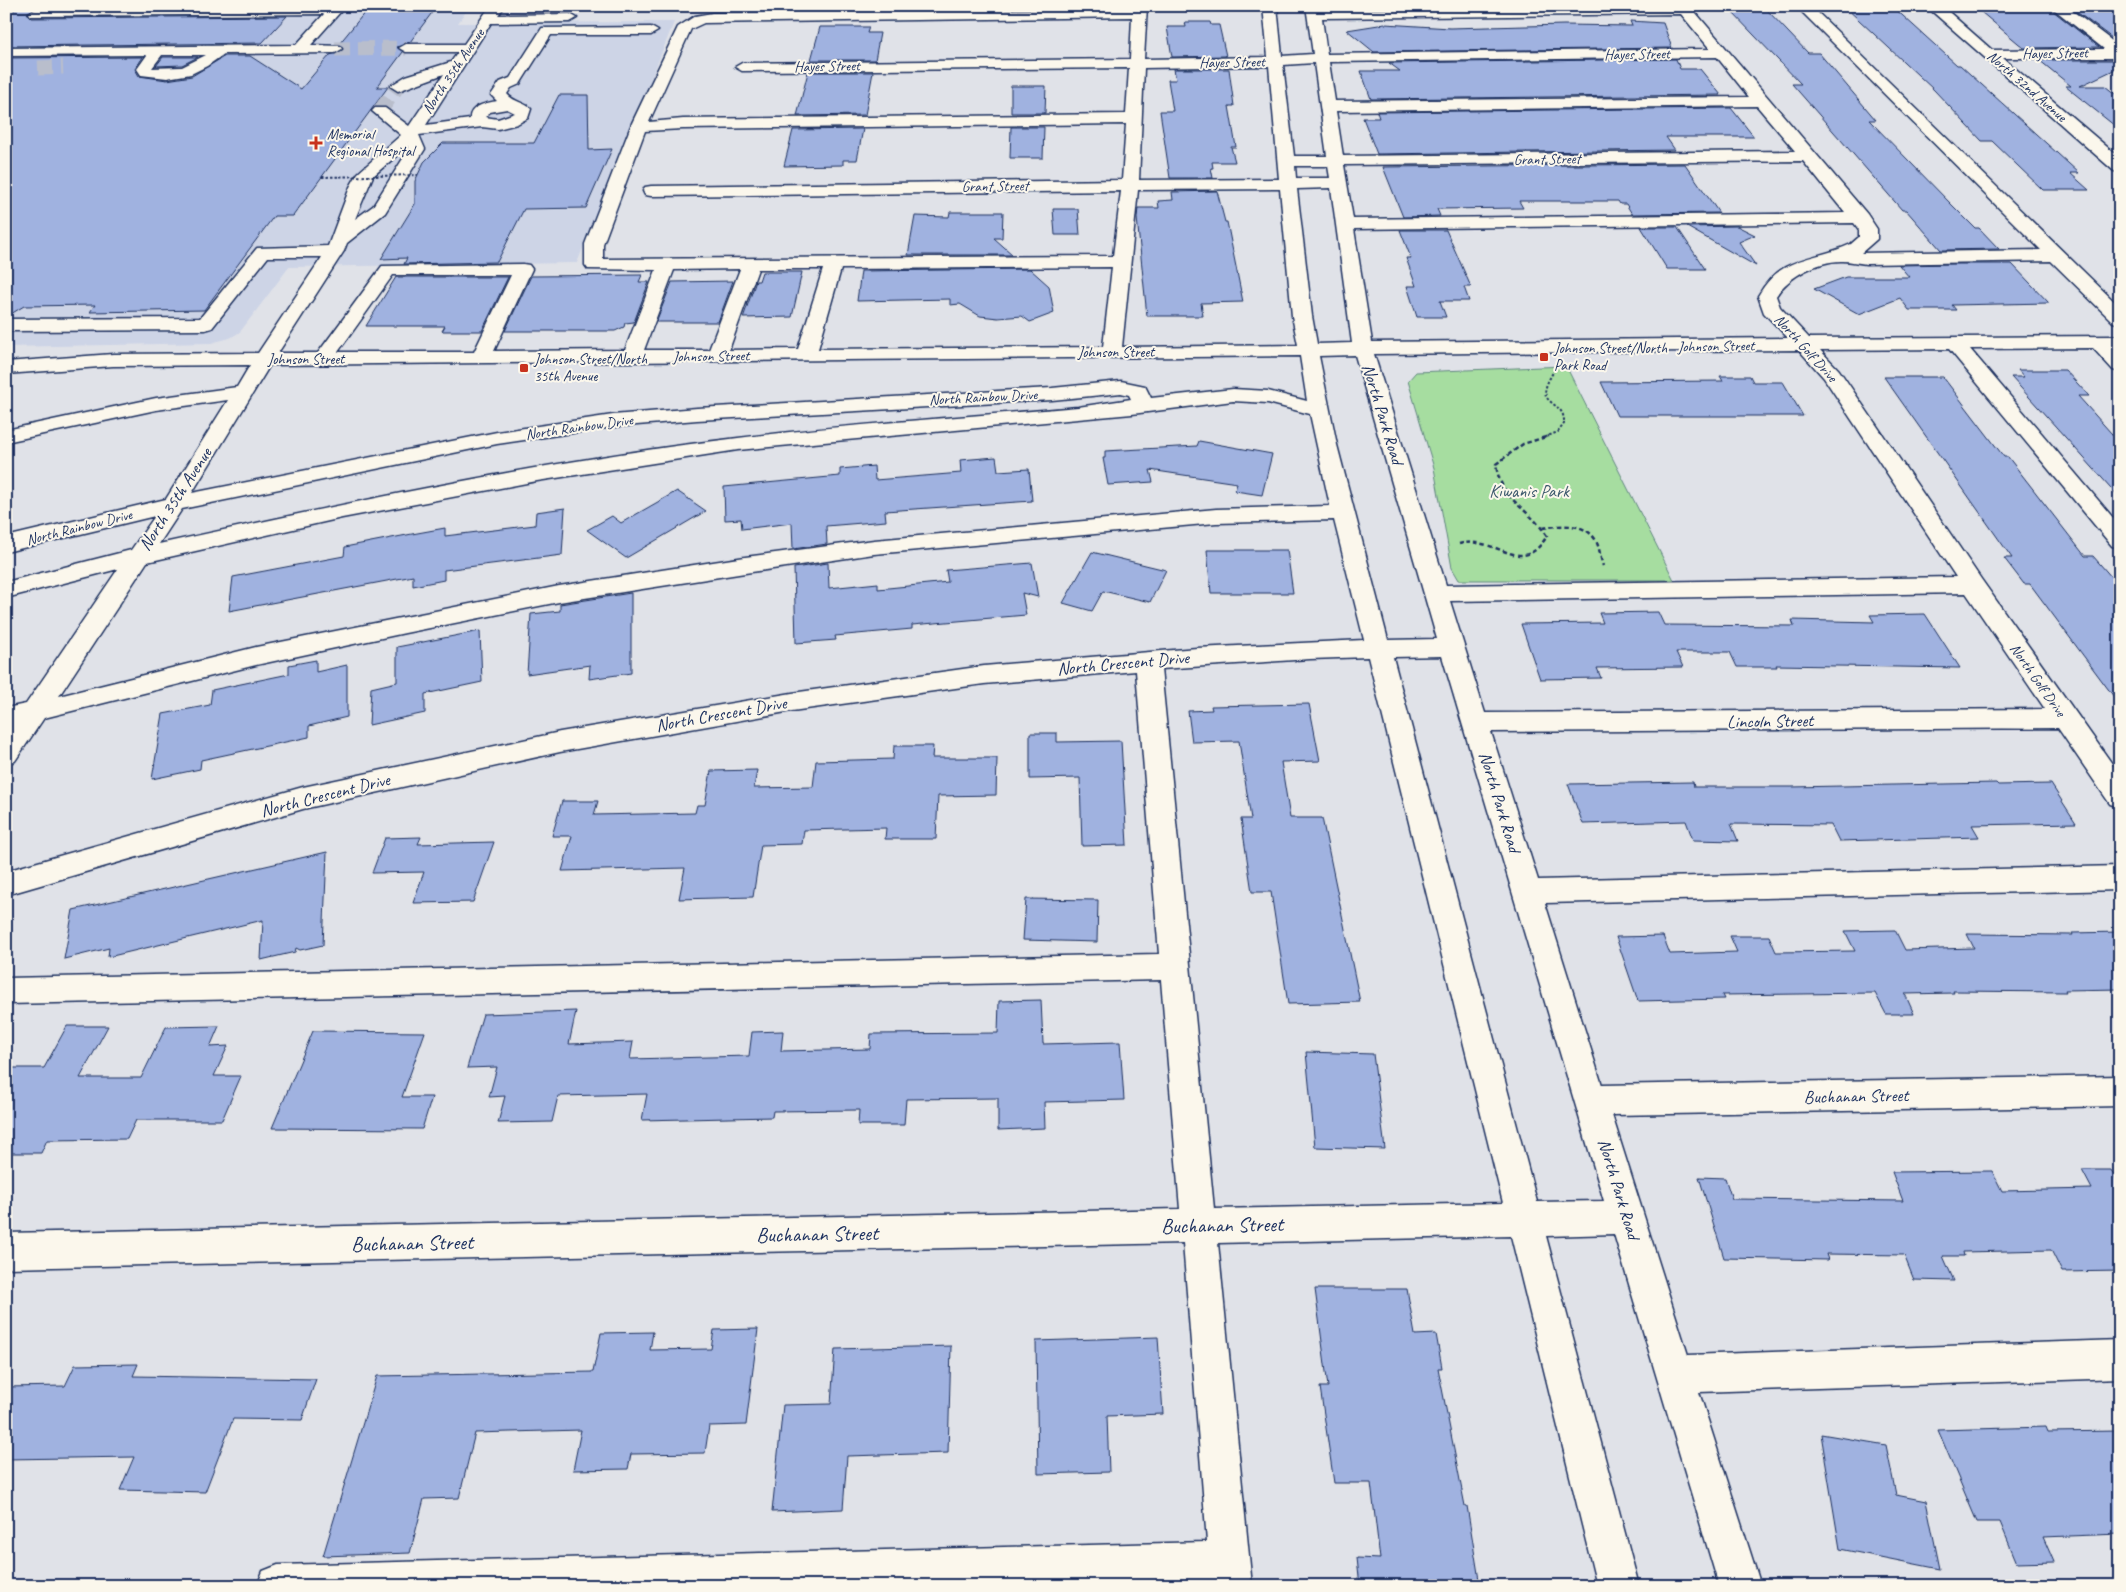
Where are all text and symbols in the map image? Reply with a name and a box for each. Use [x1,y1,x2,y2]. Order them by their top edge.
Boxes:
street label: North 35th Avenue [418,24,489,117]
street label: Hayes Street [2022,43,2090,64]
street label: Hayes Street [1604,44,1672,65]
street label: North 32nd Avenue [1983,47,2071,127]
street label: Hayes Street [1199,52,1267,73]
street label: Hayes Street [794,56,862,77]
place label: Memorial Regional Hospital [327,125,417,161]
marker: Memorial Regional Hospital [309,136,323,150]
street label: Grant Street [1513,149,1583,170]
street label: Grant Street [961,176,1031,197]
street label: North Golf Drive [1770,310,1842,387]
street label: Johnson Street [1677,336,1757,357]
place label: Johnson Street/North Park Road [1553,339,1667,375]
street label: Johnson Street [1077,343,1156,362]
street label: Johnson Street [672,346,752,367]
street label: Johnson Street [267,350,346,369]
place label: Johnson Street/North 35th Avenue [533,350,647,386]
marker: Johnson Street/North Park Road [1538,351,1550,363]
street label: North Park Road [1357,361,1410,470]
marker: Johnson Street/North 35th Avenue [518,362,530,374]
street label: North Rainbow Drive [929,385,1039,410]
street label: North Rainbow Drive [524,410,635,444]
street label: North 35th Avenue [134,442,217,555]
park label: Kiwanis Park [1489,480,1570,502]
street label: North Rainbow Drive [24,505,135,550]
street label: North Golf Drive [2005,640,2070,722]
street label: North Crescent Drive [1056,646,1191,680]
street label: North Crescent Drive [654,691,789,736]
street label: Lincoln Street [1727,709,1815,733]
street label: North Park Road [1474,749,1527,858]
street label: North Crescent Drive [258,768,393,822]
street label: Buchanan Street [1804,1084,1911,1108]
street label: North Park Road [1593,1136,1646,1245]
street label: Buchanan Street [1161,1211,1285,1239]
street label: Buchanan Street [756,1220,880,1248]
street label: Buchanan Street [351,1229,475,1257]

